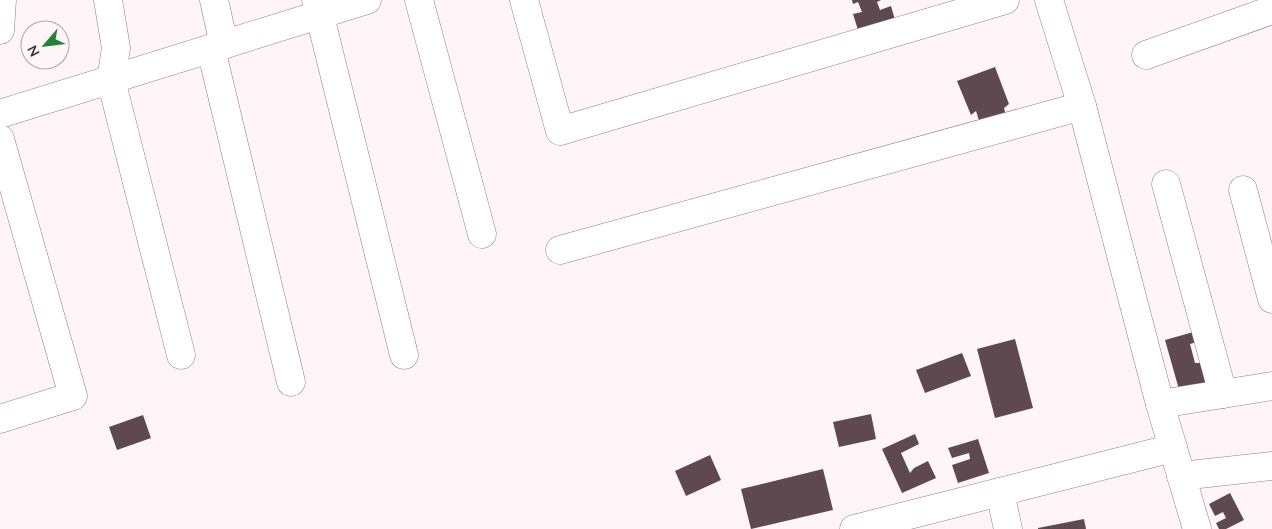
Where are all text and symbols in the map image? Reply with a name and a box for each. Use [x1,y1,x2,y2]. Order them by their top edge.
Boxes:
north arrow [20,20,70,70]
text: N [23,42,44,60]

